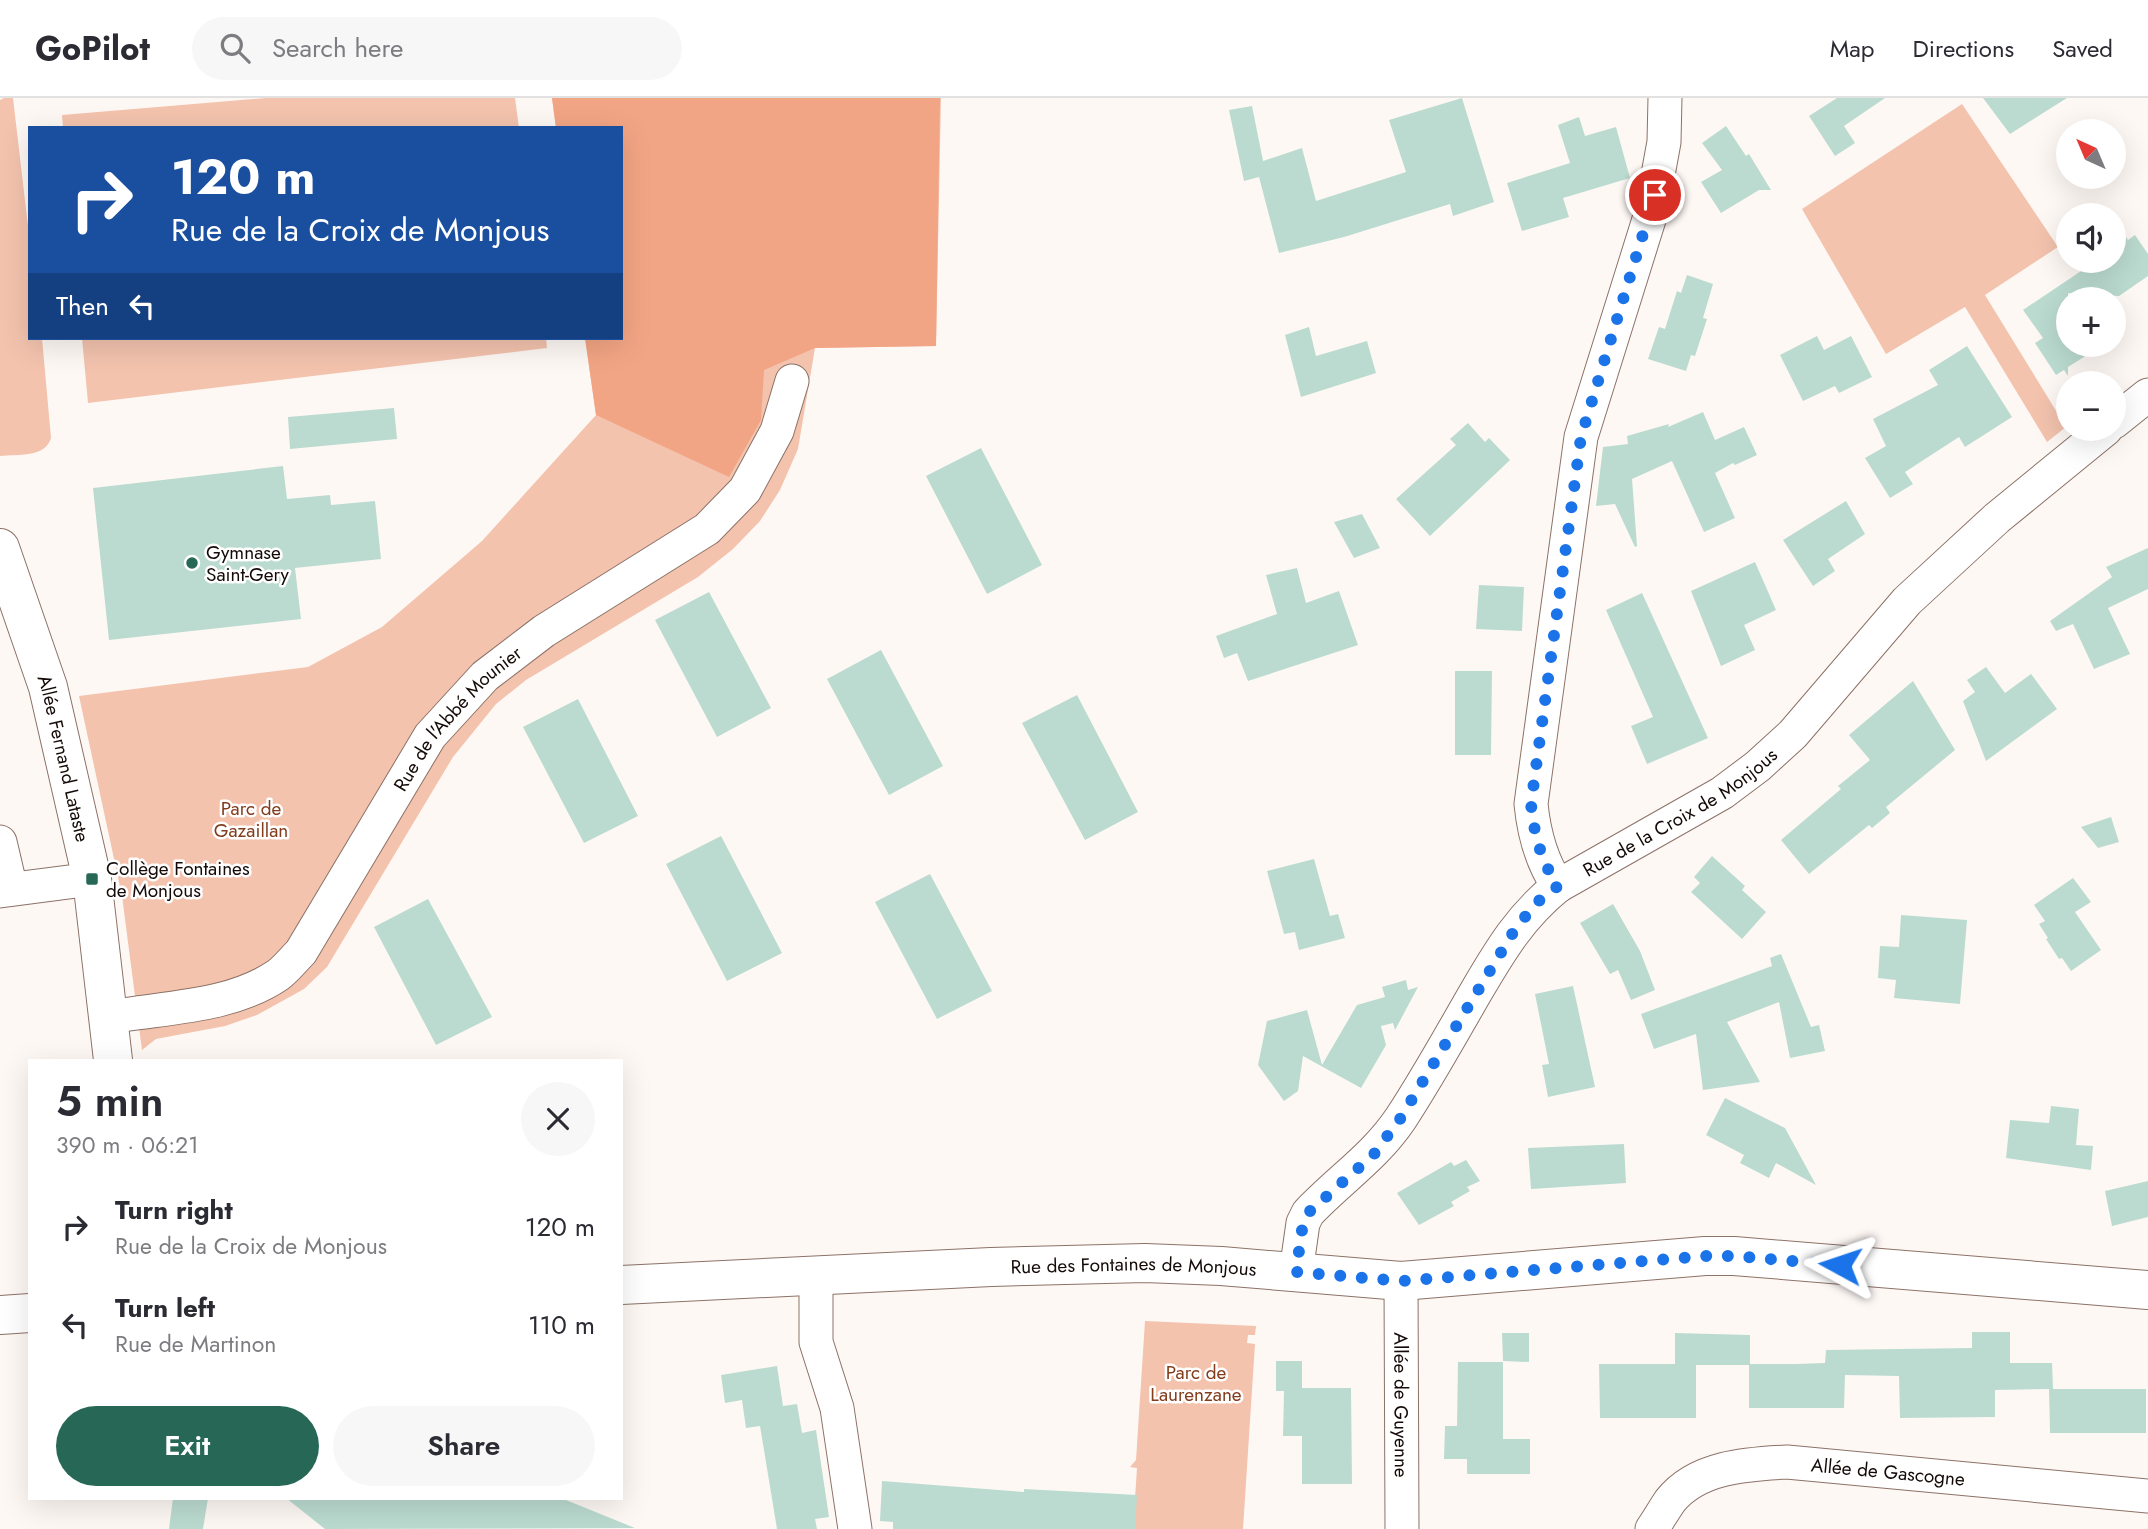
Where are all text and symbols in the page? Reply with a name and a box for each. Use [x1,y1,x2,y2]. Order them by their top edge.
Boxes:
search box [192,17,682,80]
text: GoPilot [35,25,150,72]
icon: search [216,29,254,67]
text: Search here [272,29,403,67]
text: Map [1830,31,1875,66]
text: Directions [1913,31,2014,66]
text: Saved [2052,31,2113,66]
north arrow [2056,119,2126,189]
map controls [2056,119,2126,441]
text: 120 m [171,142,315,212]
icon: right [56,154,147,245]
pin [1625,165,1685,225]
icon: arrive [1636,176,1674,214]
button: sound [2056,203,2126,273]
text: Rue de la Croix de Monjous [171,207,549,253]
text: Then [56,287,109,325]
icon: left [123,287,161,325]
button: + [2056,287,2126,357]
button: − [2056,371,2126,441]
place label: Gymnase Saint-Gery [206,539,290,588]
marker: Gymnase Saint-Gery [184,555,200,571]
street label: Rue de l'Abbé Mounier [387,639,528,796]
street label: Allée Fernand Lataste [31,671,97,845]
street label: Rue de la Croix de Monjous [1578,741,1783,883]
park label: Parc de Gazaillan [214,795,288,844]
place label: Collège Fontaines de Monjous [106,855,250,904]
marker: Collège Fontaines de Monjous [84,871,100,887]
text: 5 min [56,1071,163,1132]
button: close [521,1082,595,1156]
text: 390 m · 06:21 [56,1128,199,1162]
text: Turn right [115,1191,233,1229]
icon: right [56,1208,94,1246]
text: 120 m [525,1208,595,1246]
position arrow [1803,1228,1877,1302]
text: Rue de la Croix de Monjous [115,1229,387,1263]
street label: Rue des Fontaines de Monjous [1010,1249,1258,1282]
text: Turn left [115,1289,215,1327]
icon: left [56,1306,94,1344]
text: 110 m [528,1306,595,1344]
text: Rue de Martinon [115,1327,276,1361]
street label: Allée de Guyenne [1388,1332,1415,1478]
park label: Parc de Laurenzane [1150,1359,1242,1408]
button: Exit [56,1406,319,1486]
button: Share [333,1406,595,1486]
street label: Allée de Gascogne [1810,1451,1966,1492]

